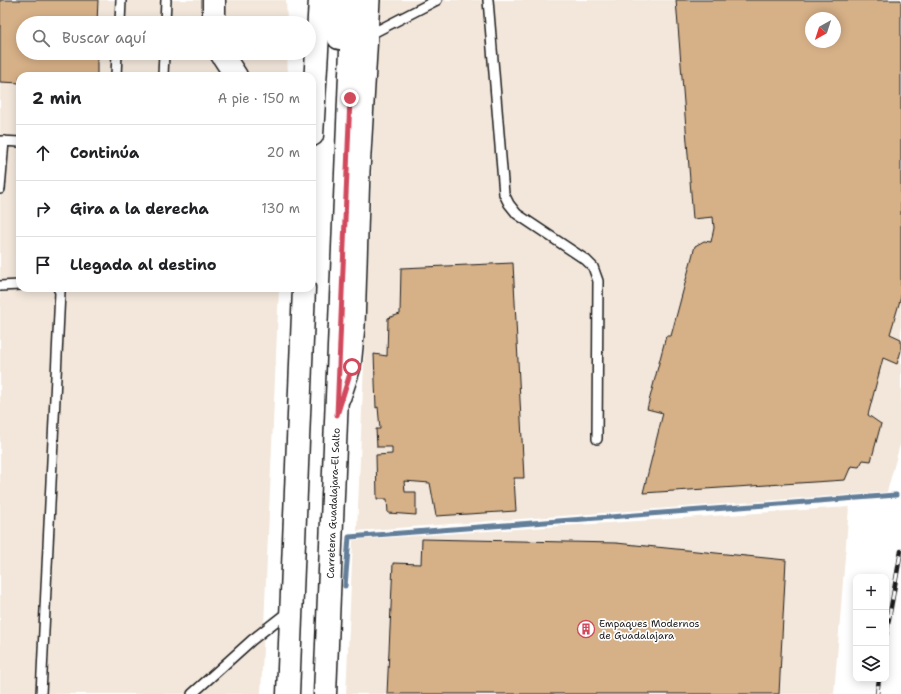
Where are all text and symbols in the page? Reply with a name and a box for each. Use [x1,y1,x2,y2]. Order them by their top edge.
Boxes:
north arrow [805,12,841,48]
search box [16,16,316,60]
icon: search [30,27,52,49]
text: Buscar aquí [62,28,146,48]
text: 2 min [32,87,82,109]
route end [341,89,359,107]
text: A pie · 150 m [218,90,300,107]
icon: ahead [32,142,54,164]
text: Continúa [70,143,139,163]
text: 20 m [267,144,300,161]
icon: right [32,198,54,220]
text: Gira a la derecha [70,199,209,219]
text: 130 m [262,200,300,217]
icon: arrive [32,254,54,276]
text: Llegada al destino [70,255,217,275]
route start [343,358,361,376]
street label: Carretera Guadalajara-El Salto [324,428,343,579]
map controls [853,574,889,682]
button: + [853,574,889,610]
button: − [853,610,889,646]
place label: Empaques Modernos de Guadalajara [599,617,700,642]
building icon: Empaques Modernos de Guadalajara [576,619,596,639]
button: layers [853,646,889,682]

